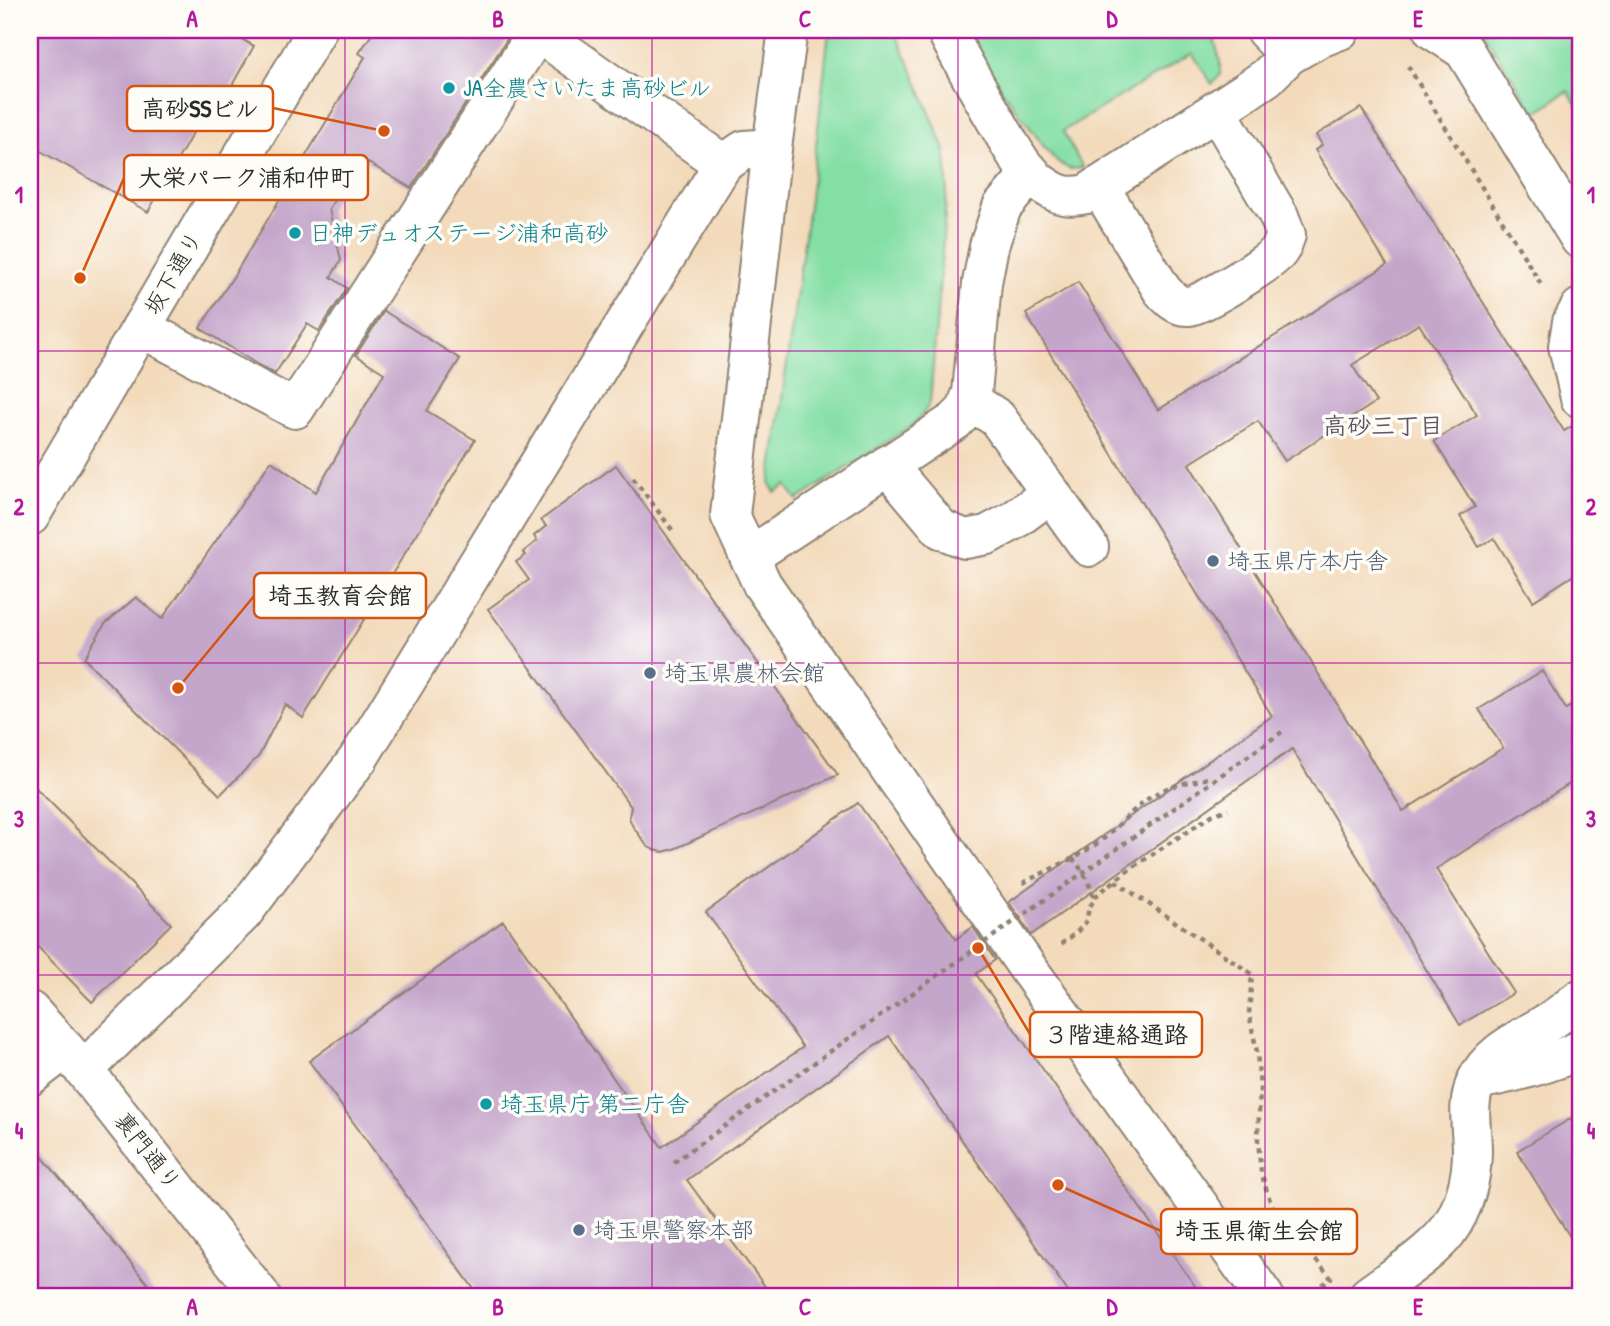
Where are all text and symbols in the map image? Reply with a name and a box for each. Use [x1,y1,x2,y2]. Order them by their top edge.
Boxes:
text: A [186,3,198,34]
text: B [492,3,504,34]
text: C [799,3,811,34]
text: D [1107,3,1119,34]
text: E [1413,3,1424,34]
place label: JA全農さいたま高砂ビル [463,72,711,103]
marker: JA全農さいたま高砂ビル [441,80,457,96]
callout: 高砂SSビル [127,86,273,131]
text: 高砂SSビル [141,92,259,124]
callout: 大栄パーク浦和仲町 [124,155,368,200]
text: 大栄パーク浦和仲町 [138,161,354,193]
text: 1 [15,179,23,210]
text: 1 [1587,179,1595,210]
place label: 日神デュオステージ浦和高砂 [309,217,608,248]
street label: 坂下通り [136,225,209,320]
marker: 日神デュオステージ浦和高砂 [287,225,303,241]
district label: 高砂三丁目 [1323,409,1443,441]
text: 2 [14,491,25,522]
text: 2 [1586,491,1597,522]
place label: 埼玉県庁本庁舎 [1227,545,1388,576]
marker: 埼玉県庁本庁舎 [1205,553,1221,569]
callout: 埼玉教育会館 [254,573,426,618]
text: 埼玉教育会館 [268,579,412,611]
place label: 埼玉県農林会館 [664,657,825,688]
marker: 埼玉県農林会館 [642,665,658,681]
text: 3 [14,803,24,834]
text: 3 [1586,803,1596,834]
callout: ３階連絡通路 [1030,1012,1202,1057]
text: ３階連絡通路 [1044,1018,1188,1050]
place label: 埼玉県庁 第二庁舎 [500,1088,689,1119]
marker: 埼玉県庁 第二庁舎 [478,1096,494,1112]
street label: 裏門通り [108,1105,189,1196]
text: 4 [15,1115,24,1146]
text: 4 [1587,1115,1596,1146]
callout: 埼玉県衛生会館 [1161,1209,1357,1254]
place label: 埼玉県警察本部 [593,1214,754,1245]
text: 埼玉県衛生会館 [1175,1214,1343,1246]
marker: 埼玉県警察本部 [571,1222,587,1238]
text: A [186,1291,198,1322]
text: B [492,1291,504,1322]
text: C [799,1291,811,1322]
text: D [1107,1291,1119,1322]
text: E [1413,1291,1424,1322]

